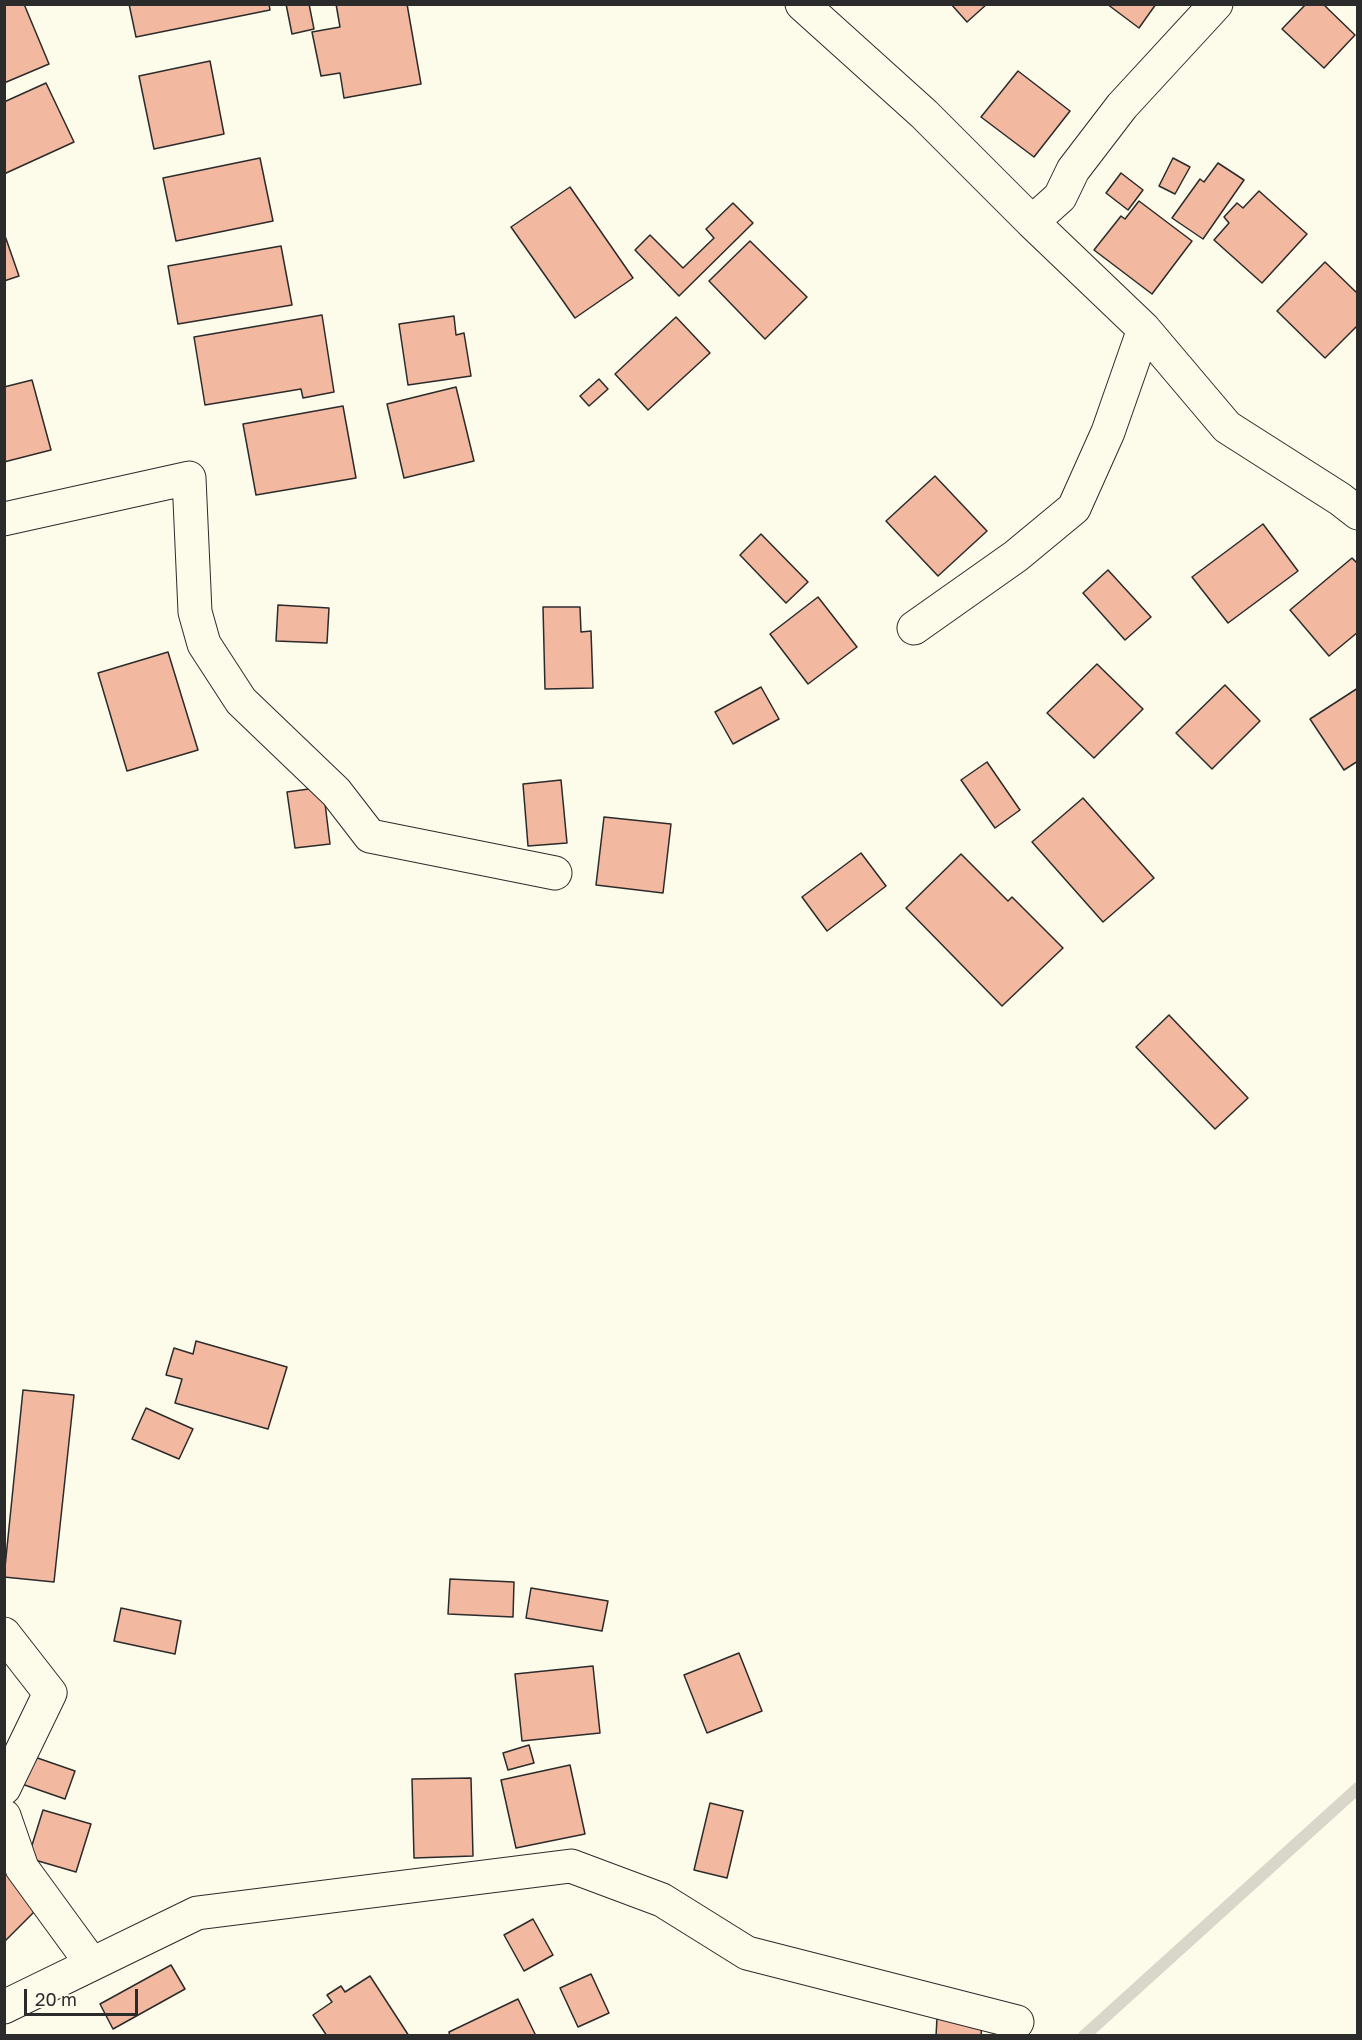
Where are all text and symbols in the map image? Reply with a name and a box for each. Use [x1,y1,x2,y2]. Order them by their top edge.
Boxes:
scale bar [27,1977,141,2015]
text: 20 m [35,1988,77,2010]

